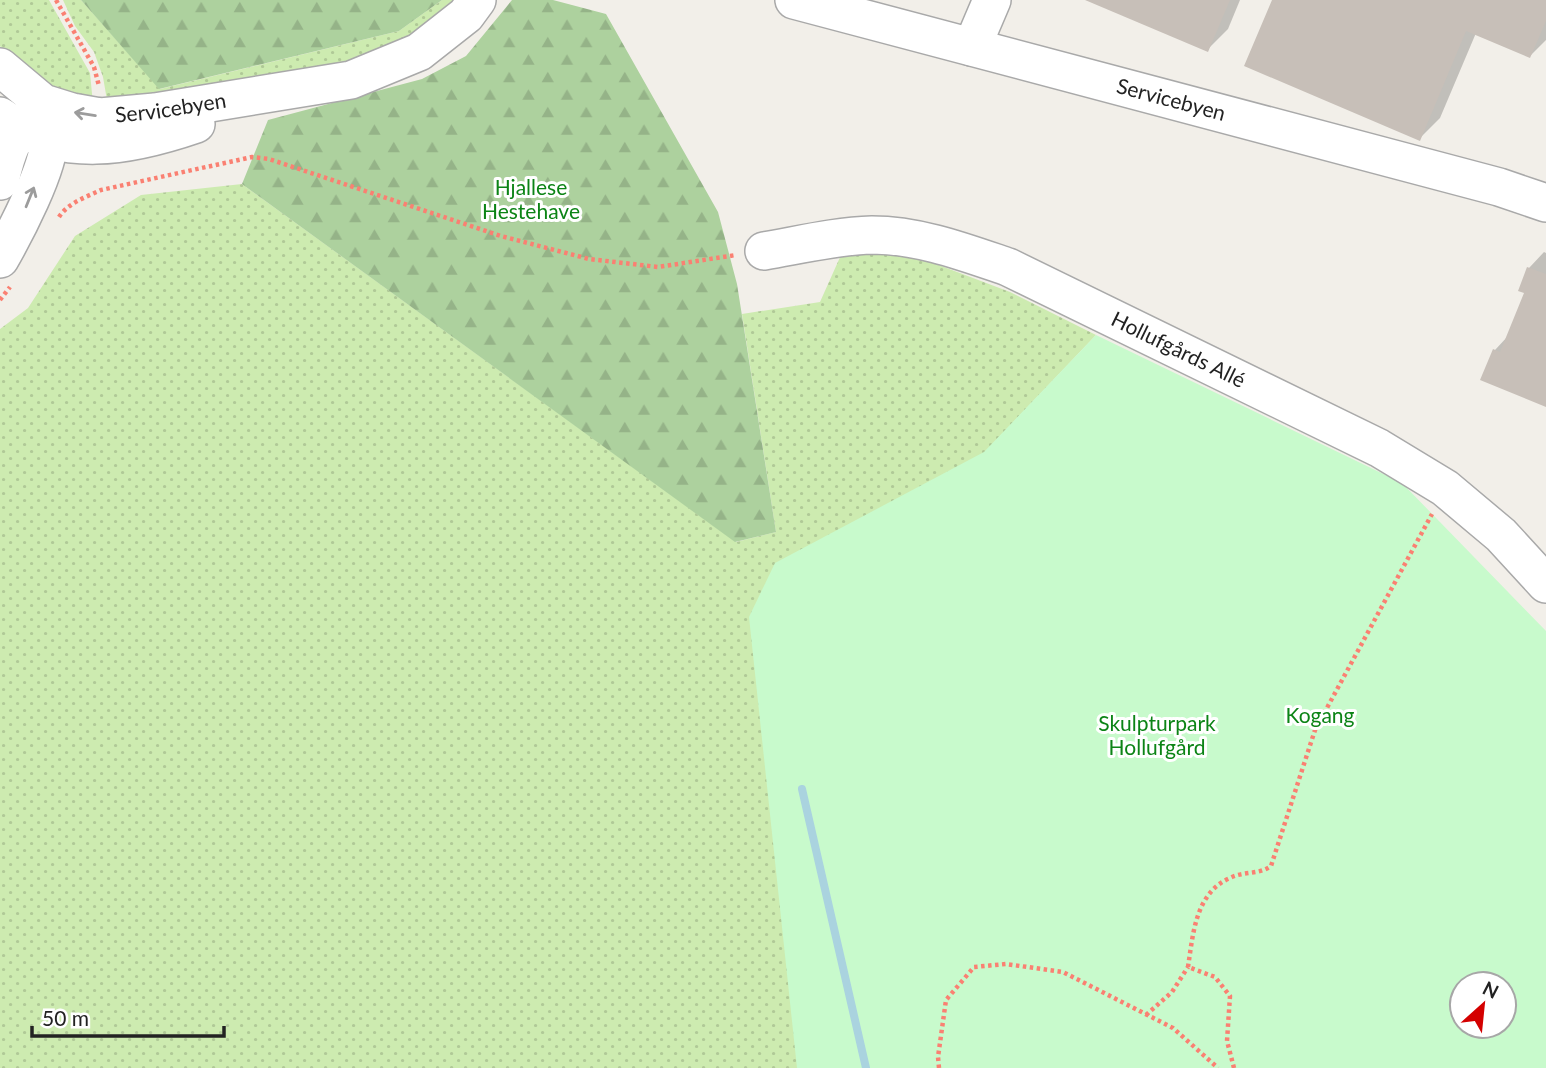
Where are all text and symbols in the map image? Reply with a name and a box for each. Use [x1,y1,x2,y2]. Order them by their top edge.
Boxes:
street label: Servicebyen [1114,72,1229,125]
street label: Servicebyen [114,87,228,127]
one-way arrow [74,108,97,121]
park label: Hjallese Hestehave [482,174,580,223]
one-way arrow [24,187,37,209]
street label: Hollufgårds Allé [1108,305,1250,392]
park label: Kogang [1286,702,1355,727]
park label: Skulpturpark Hollufgård [1098,710,1216,759]
north arrow [1448,970,1518,1040]
text: N [1479,976,1503,1003]
scale bar [32,995,224,1038]
text: 50 m [42,1005,89,1030]

